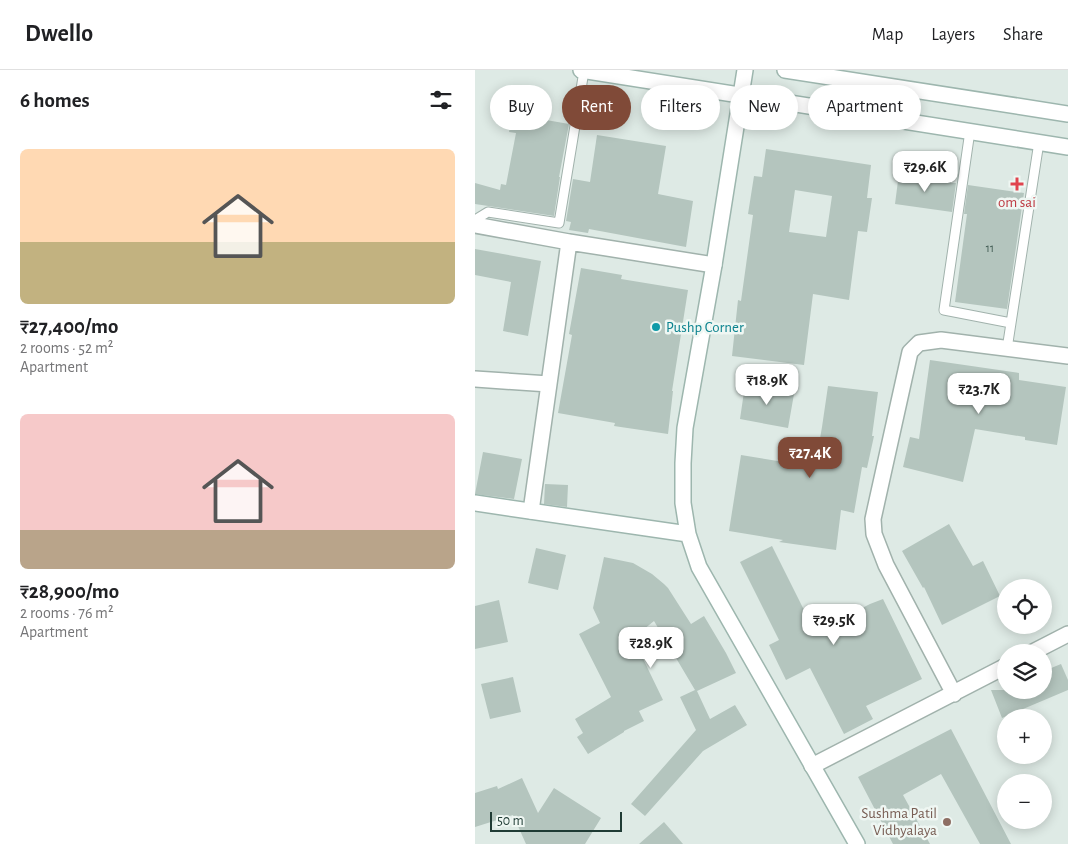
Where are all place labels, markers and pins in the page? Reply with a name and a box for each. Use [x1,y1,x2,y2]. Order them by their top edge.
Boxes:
pin: ₹29.6K [884,150,966,193]
marker: om sai [1010,177,1024,191]
place label: om sai [998,195,1036,210]
place label: Pushp Corner [666,320,744,335]
marker: Pushp Corner [650,321,662,333]
pin: ₹18.9K [726,364,808,406]
pin: ₹23.7K [938,372,1020,415]
pin: ₹27.4K [769,436,851,479]
pin: ₹29.5K [793,604,875,646]
pin: ₹28.9K [610,626,692,669]
place label: Sushma Patil Vidhyalaya [861,806,937,838]
marker: Sushma Patil Vidhyalaya [941,816,953,828]

